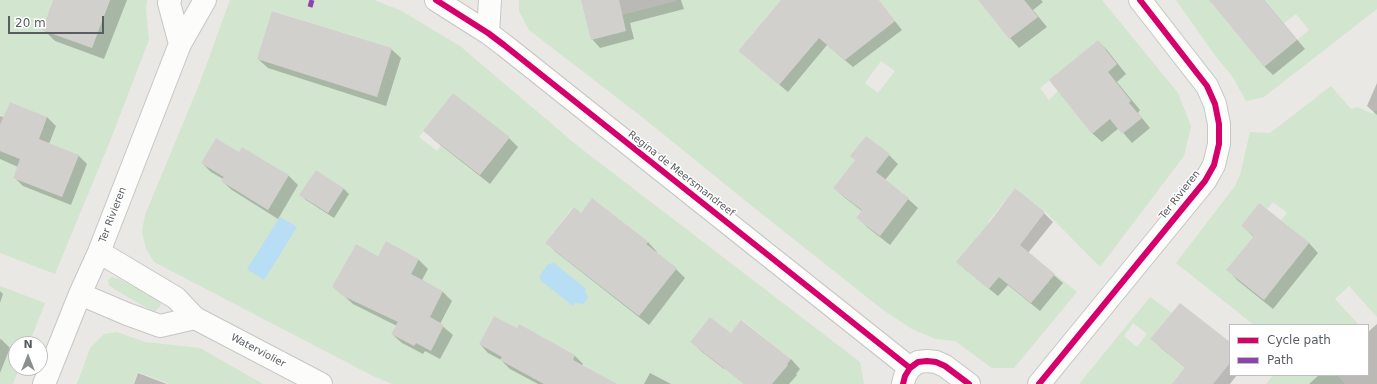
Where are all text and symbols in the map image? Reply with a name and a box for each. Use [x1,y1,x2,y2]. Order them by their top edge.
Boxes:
scale bar [10,8,106,34]
text: 20 m [15,16,46,30]
street label: Regina de Meersmandreef [625,129,737,219]
street label: Ter Rivieren [1157,168,1203,222]
street label: Ter Rivieren [97,185,129,245]
legend [1229,324,1369,376]
street label: Waterviolier [229,332,287,370]
text: Cycle path [1267,333,1331,347]
north arrow [8,336,48,376]
text: N [23,338,33,351]
text: Path [1267,353,1293,367]

